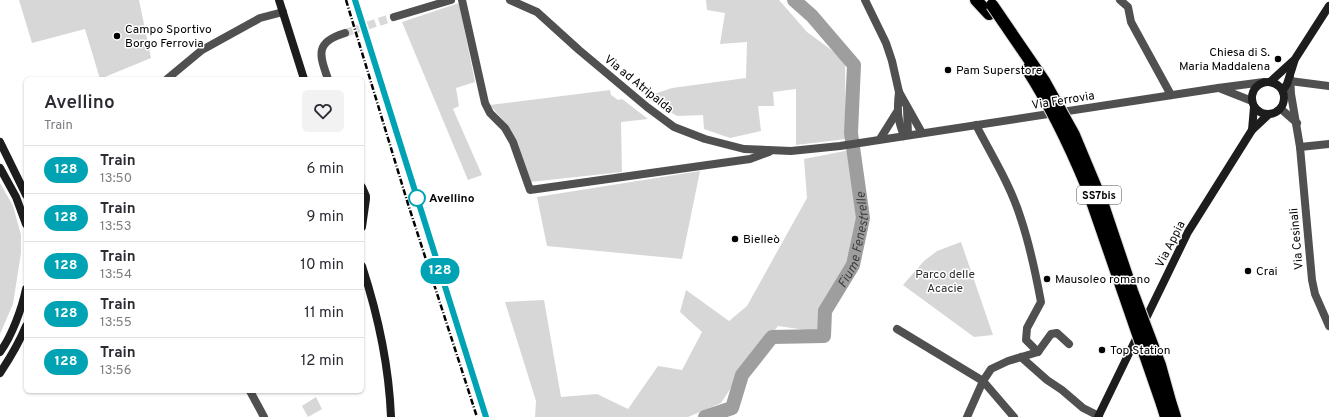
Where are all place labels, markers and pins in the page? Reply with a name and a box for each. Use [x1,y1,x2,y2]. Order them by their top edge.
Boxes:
place label: Campo Sportivo Borgo Ferrovia [125,22,212,52]
marker: Campo Sportivo Borgo Ferrovia [112,31,122,41]
place label: Chiesa di S. Maria Maddalena [1179,45,1270,75]
marker: Chiesa di S. Maria Maddalena [1273,54,1283,64]
place label: Pam Superstore [956,63,1042,79]
marker: Pam Superstore [943,65,953,75]
marker: Avellino [408,189,426,207]
place label: Avellino [429,191,475,207]
place label: Bielleò [743,232,780,248]
marker: Bielleò [730,234,740,244]
place label: Crai [1256,264,1278,280]
marker: Crai [1243,266,1253,276]
place label: Mausoleo romano [1055,272,1151,288]
marker: Mausoleo romano [1042,274,1052,284]
place label: Top Station [1110,343,1171,359]
marker: Top Station [1097,345,1107,355]

